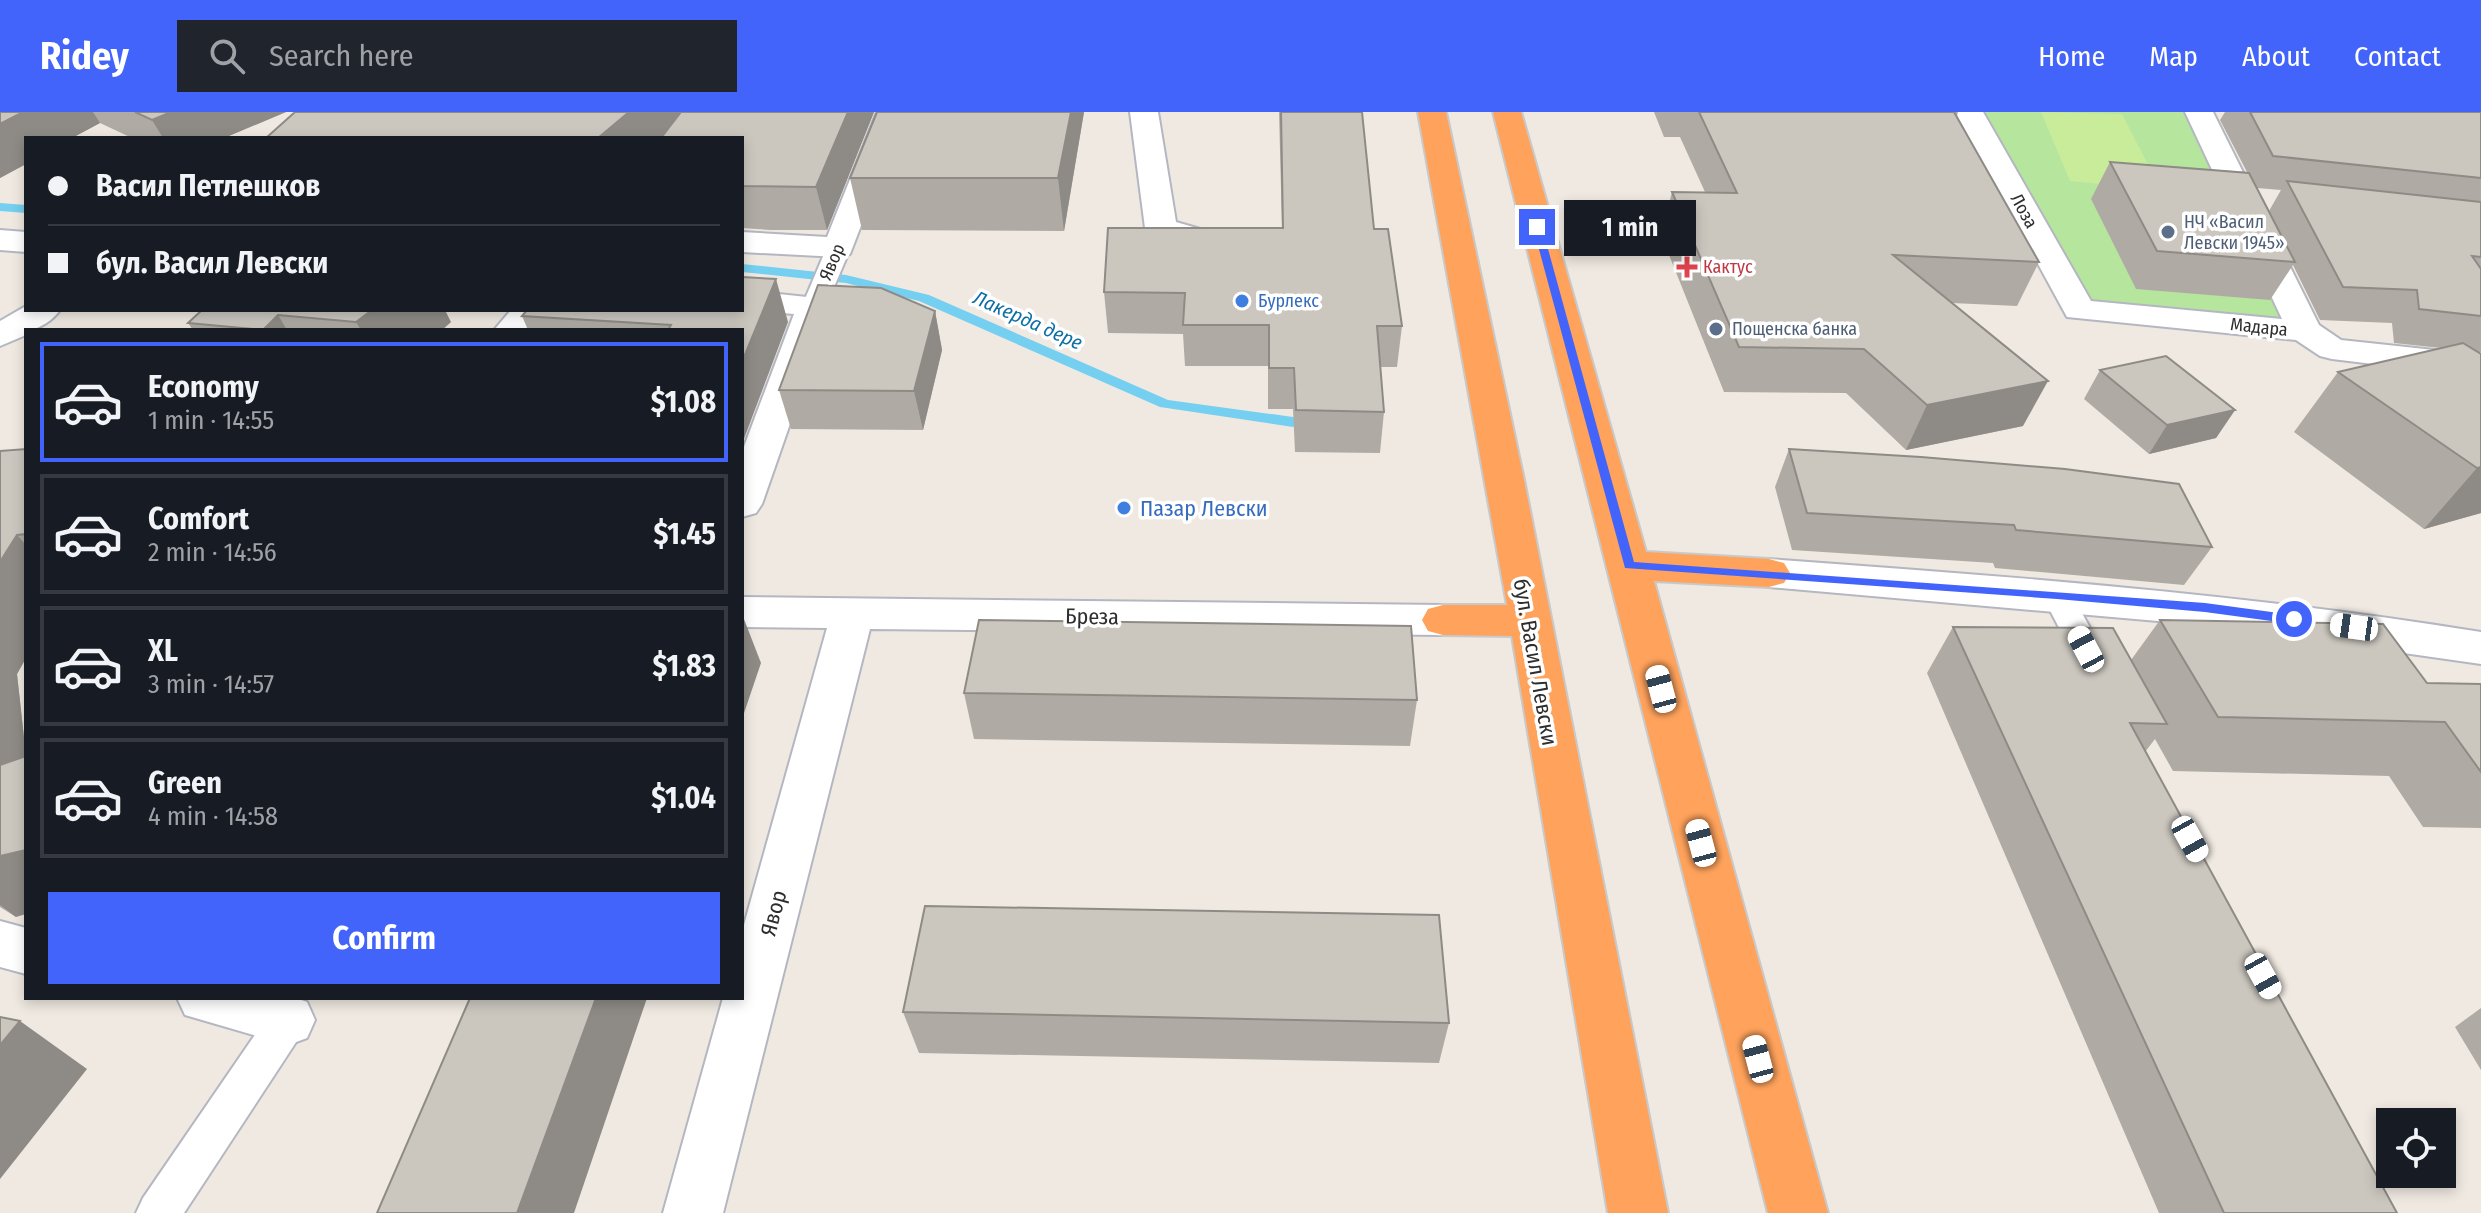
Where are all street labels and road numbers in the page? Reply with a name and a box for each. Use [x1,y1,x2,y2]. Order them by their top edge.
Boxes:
street label: Лоза [2006,190,2042,232]
street label: Явор [814,240,850,284]
street label: Мадара [2229,313,2289,341]
street label: бул. Васил Левски [1508,577,1563,748]
street label: Бреза [1065,603,1119,630]
street label: Явор [754,887,793,939]

